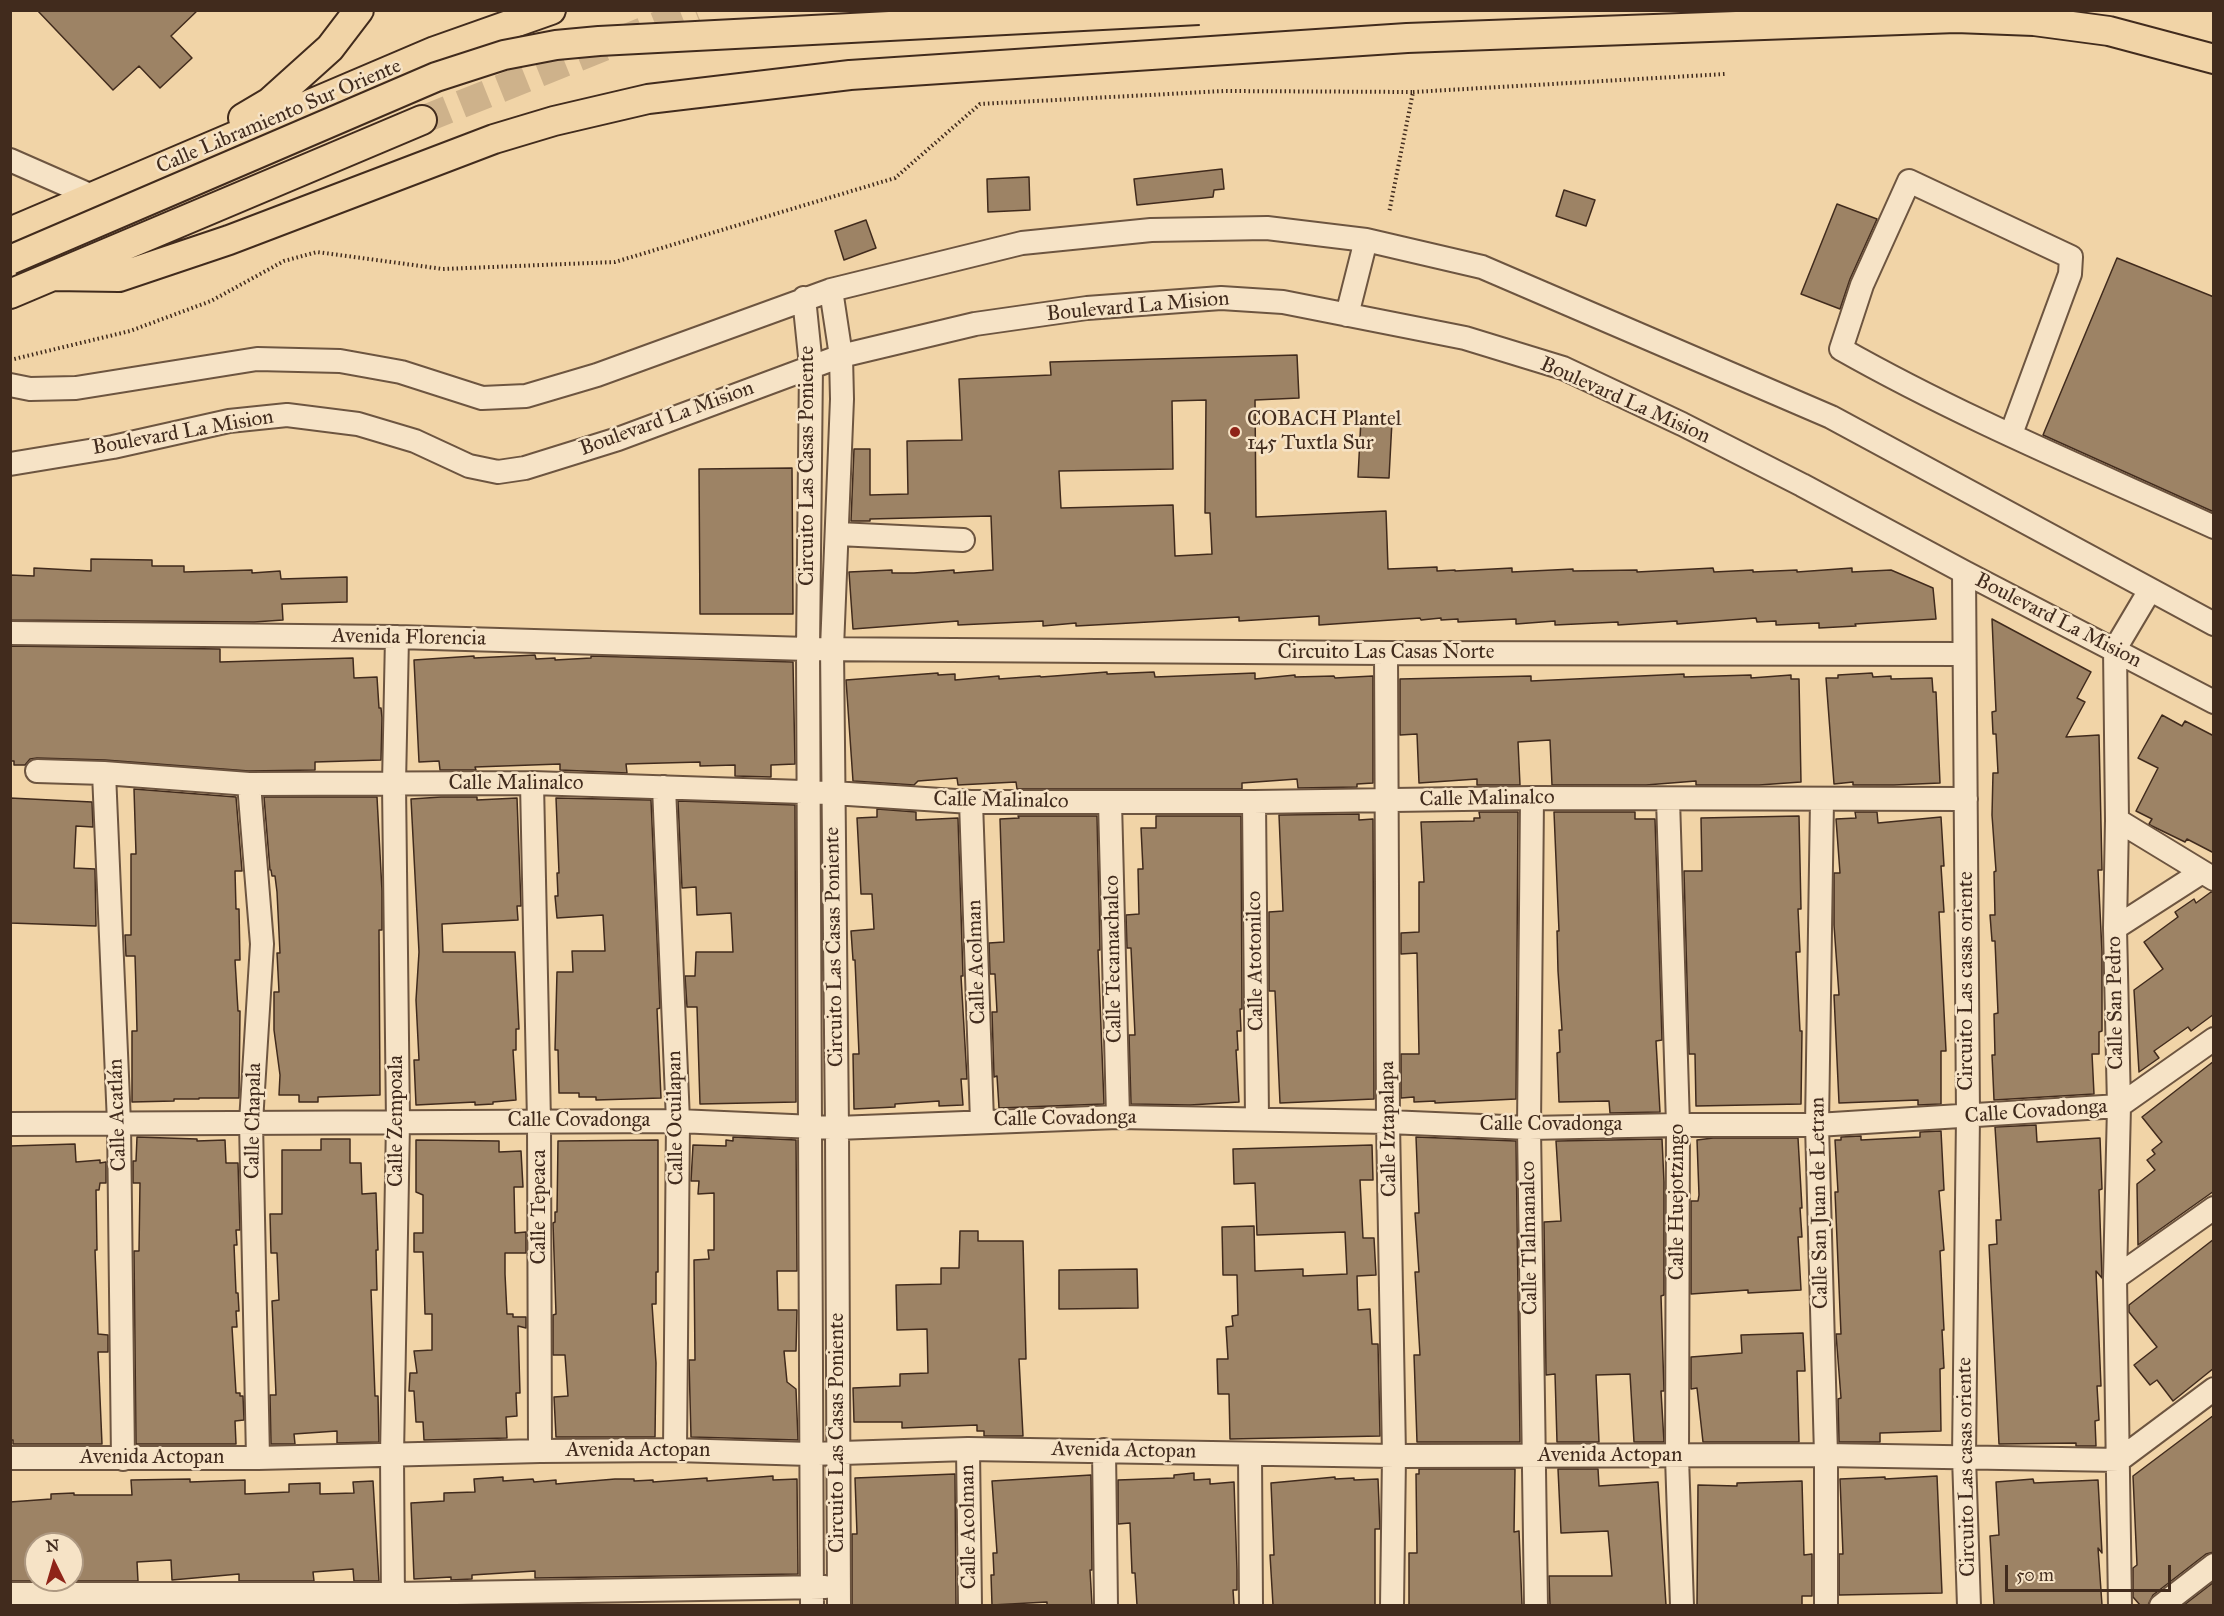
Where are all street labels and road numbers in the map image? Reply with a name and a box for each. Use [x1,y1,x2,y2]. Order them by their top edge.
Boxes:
street label: Calle Libramiento Sur Oriente [153,54,405,180]
street label: Boulevard La Mision [1045,286,1231,328]
street label: Circuito Las Casas Poniente [795,346,821,586]
street label: Boulevard La Mision [1536,352,1714,450]
street label: Boulevard La Mision [576,376,758,462]
street label: Boulevard La Mision [90,405,276,461]
street label: Boulevard La Mision [1970,568,2146,674]
street label: Avenida Florencia [332,624,486,652]
street label: Circuito Las Casas Norte [1278,640,1494,666]
street label: Calle Malinalco [448,771,584,797]
street label: Calle Malinalco [1419,785,1555,813]
street label: Calle Malinalco [933,787,1069,815]
street label: Circuito Las Casas Poniente [820,827,850,1067]
street label: Circuito Las casas oriente [1954,871,1980,1091]
street label: Calle Tecamachalco [1100,875,1128,1043]
street label: Calle Atotonilco [1242,891,1270,1031]
street label: Calle Acolman [962,899,992,1025]
street label: Calle San Pedro [2102,936,2130,1070]
street label: Calle Ocuilapan [662,1050,690,1186]
street label: Calle Zempoala [384,1055,410,1187]
street label: Calle Acatlán [103,1058,133,1172]
street label: Calle Iztapalapa [1375,1061,1403,1197]
street label: Calle Chapala [240,1063,268,1179]
street label: Calle Covadonga [1964,1094,2108,1130]
street label: Calle San Juan de Letran [1806,1097,1834,1309]
street label: Calle Covadonga [993,1105,1137,1133]
street label: Calle Covadonga [508,1108,650,1134]
street label: Calle Covadonga [1480,1112,1622,1138]
street label: Calle Huejotzingo [1665,1124,1691,1280]
street label: Calle Tepeaca [527,1149,553,1265]
street label: Calle Tlalmanalco [1516,1161,1544,1315]
street label: Circuito Las Casas Poniente [825,1313,851,1553]
street label: Circuito Las casas oriente [1952,1357,1982,1577]
street label: Avenida Actopan [1051,1437,1197,1465]
street label: Avenida Actopan [566,1438,710,1464]
street label: Avenida Actopan [1538,1443,1682,1469]
street label: Avenida Actopan [80,1445,224,1471]
street label: Calle Acolman [955,1464,983,1590]

